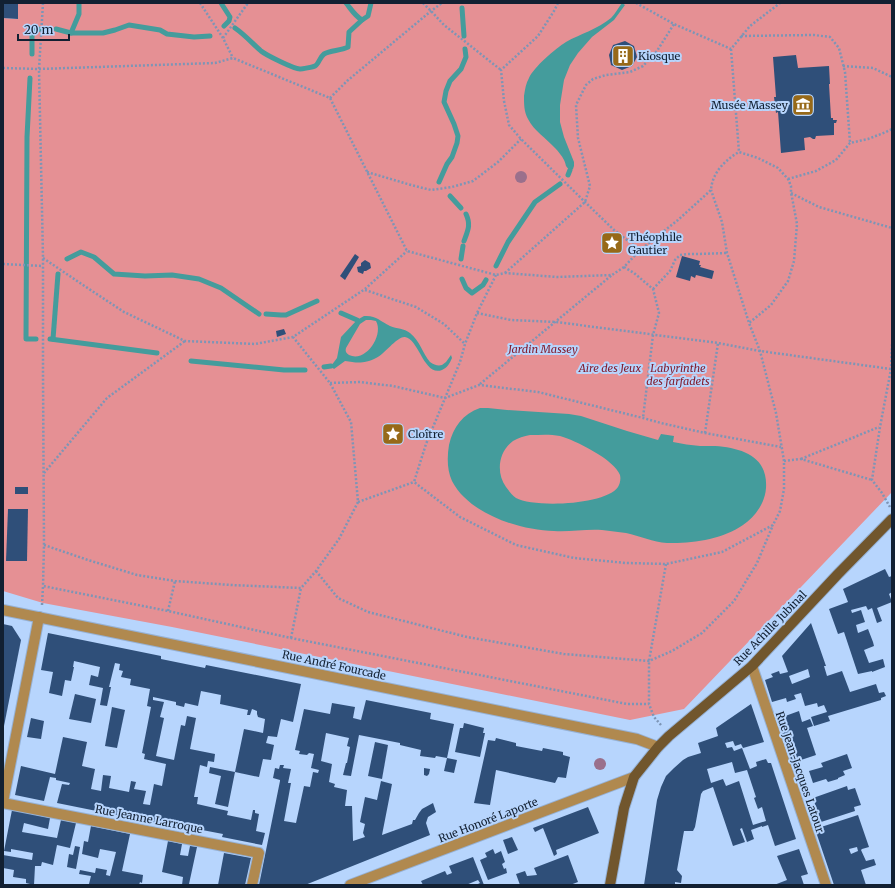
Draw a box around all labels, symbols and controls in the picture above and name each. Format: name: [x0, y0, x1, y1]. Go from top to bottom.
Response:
scale bar: [18, 16, 69, 42]
text: 20 m: [24, 22, 53, 37]
building icon: Kiosque: [610, 43, 636, 69]
place label: Kiosque: [638, 49, 681, 63]
museum icon: Musée Massey: [790, 92, 816, 118]
place label: Musée Massey: [711, 98, 789, 112]
place icon: Théophile Gautier: [599, 230, 625, 256]
place label: Théophile Gautier: [628, 230, 682, 257]
park label: Jardin Massey: [507, 342, 578, 356]
park label: Aire des Jeux: [578, 361, 642, 375]
park label: Labyrinthe des farfadets: [646, 361, 710, 388]
place icon: Cloître: [380, 421, 406, 447]
place label: Cloître: [408, 427, 443, 441]
street label: Rue Achille Jubinal: [731, 587, 810, 668]
street label: Rue André Fourcade: [281, 647, 387, 683]
street label: Rue Jean-Jacques Latour: [773, 709, 827, 835]
street label: Rue Honoré Laporte: [436, 794, 540, 845]
street label: Rue Jeanne Larroque: [94, 802, 204, 836]

